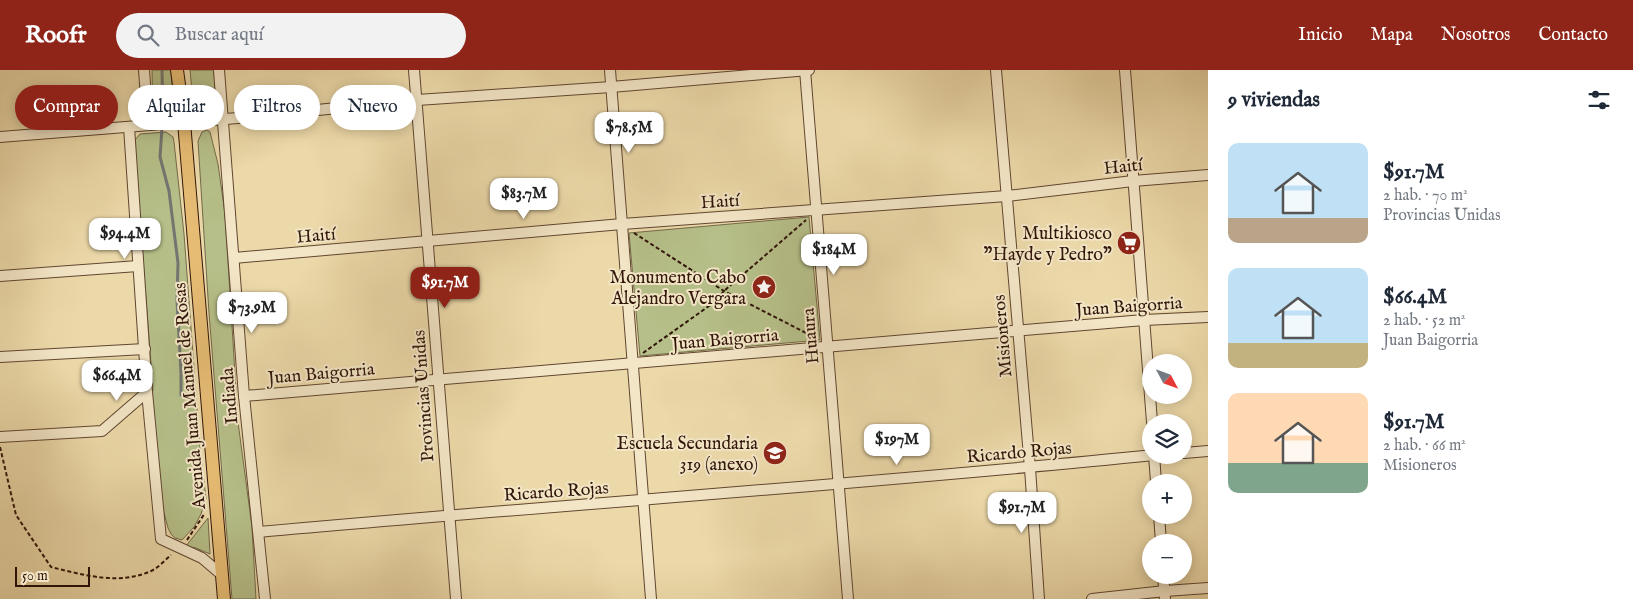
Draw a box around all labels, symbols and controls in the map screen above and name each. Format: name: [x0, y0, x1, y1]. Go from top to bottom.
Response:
search box: [116, 13, 466, 58]
text: Roofr: [25, 20, 86, 51]
icon: search: [134, 21, 162, 49]
text: Buscar aquí: [174, 23, 264, 47]
text: Inicio: [1298, 24, 1343, 47]
text: Mapa: [1371, 24, 1413, 47]
text: Nosotros: [1441, 24, 1510, 47]
text: Contacto: [1538, 24, 1608, 47]
chip: Comprar: [15, 85, 118, 130]
chip: Alquilar: [128, 85, 224, 130]
chip: Filtros: [234, 85, 320, 130]
chip: Nuevo: [330, 85, 416, 130]
icon: filters: [1585, 86, 1613, 114]
text: 9 viviendas: [1228, 87, 1320, 114]
pin: $78.5M: [588, 112, 670, 154]
text: $78.5M: [606, 118, 652, 138]
street label: Haití: [1103, 154, 1145, 181]
text: $91.7M: [1383, 159, 1445, 186]
icon: home: [1268, 163, 1328, 223]
pin: $83.7M: [483, 178, 565, 220]
text: $83.7M: [501, 184, 547, 204]
text: 2 hab. · 70 m²: [1383, 186, 1468, 206]
street label: Haití: [700, 190, 742, 215]
text: Provincias Unidas: [1383, 206, 1501, 226]
pin: $94.4M: [84, 218, 166, 260]
street label: Haití: [296, 223, 338, 250]
place label: Multikiosco "Hayde y Pedro": [984, 223, 1112, 267]
text: $94.4M: [100, 224, 150, 244]
supermarket icon: Multikiosco "Hayde y Pedro": [1116, 230, 1142, 256]
pin: $184M: [799, 234, 869, 276]
text: $184M: [812, 240, 856, 260]
pin: $91.7M: [404, 266, 486, 309]
place label: Monumento Cabo Alejandro Vergara: [609, 267, 746, 311]
text: $91.7M: [422, 273, 468, 293]
place icon: Monumento Cabo Alejandro Vergara: [751, 274, 777, 300]
street label: Avenida Juan Manuel de Rosas: [169, 282, 212, 511]
text: $66.4M: [1383, 284, 1447, 311]
icon: home: [1268, 288, 1328, 348]
pin: $73.9M: [211, 292, 293, 334]
street label: Juan Baigorria: [1073, 292, 1184, 323]
street label: Misioneros: [988, 294, 1019, 378]
text: $73.9M: [228, 298, 276, 318]
street label: Huaura: [798, 307, 825, 365]
text: 2 hab. · 52 m²: [1383, 311, 1466, 331]
street label: Juan Baigorria: [669, 324, 780, 357]
street label: Provincias Unidas: [408, 329, 441, 463]
text: Juan Baigorria: [1383, 331, 1478, 351]
north arrow: [1142, 354, 1192, 404]
map controls: [1142, 354, 1192, 584]
street label: Juan Baigorria: [265, 358, 376, 391]
pin: $66.4M: [76, 360, 158, 402]
text: $66.4M: [93, 366, 141, 386]
street label: Indiada: [217, 366, 244, 425]
text: $91.7M: [1383, 409, 1445, 436]
icon: home: [1268, 413, 1328, 473]
button: layers: [1142, 414, 1192, 464]
pin: $197M: [862, 424, 932, 466]
text: $197M: [875, 430, 919, 450]
place label: Escuela Secundaria 319 (anexo): [617, 433, 758, 477]
text: 2 hab. · 66 m²: [1383, 436, 1466, 456]
street label: Ricardo Rojas: [966, 437, 1073, 470]
school or university icon: Escuela Secundaria 319 (anexo): [762, 440, 788, 466]
text: Misioneros: [1383, 456, 1457, 476]
button: +: [1142, 474, 1192, 524]
street label: Ricardo Rojas: [503, 477, 609, 508]
pin: $91.7M: [981, 492, 1063, 534]
text: $91.7M: [999, 498, 1045, 518]
button: −: [1142, 534, 1192, 584]
scale bar: [15, 564, 90, 587]
text: 50 m: [22, 567, 48, 585]

